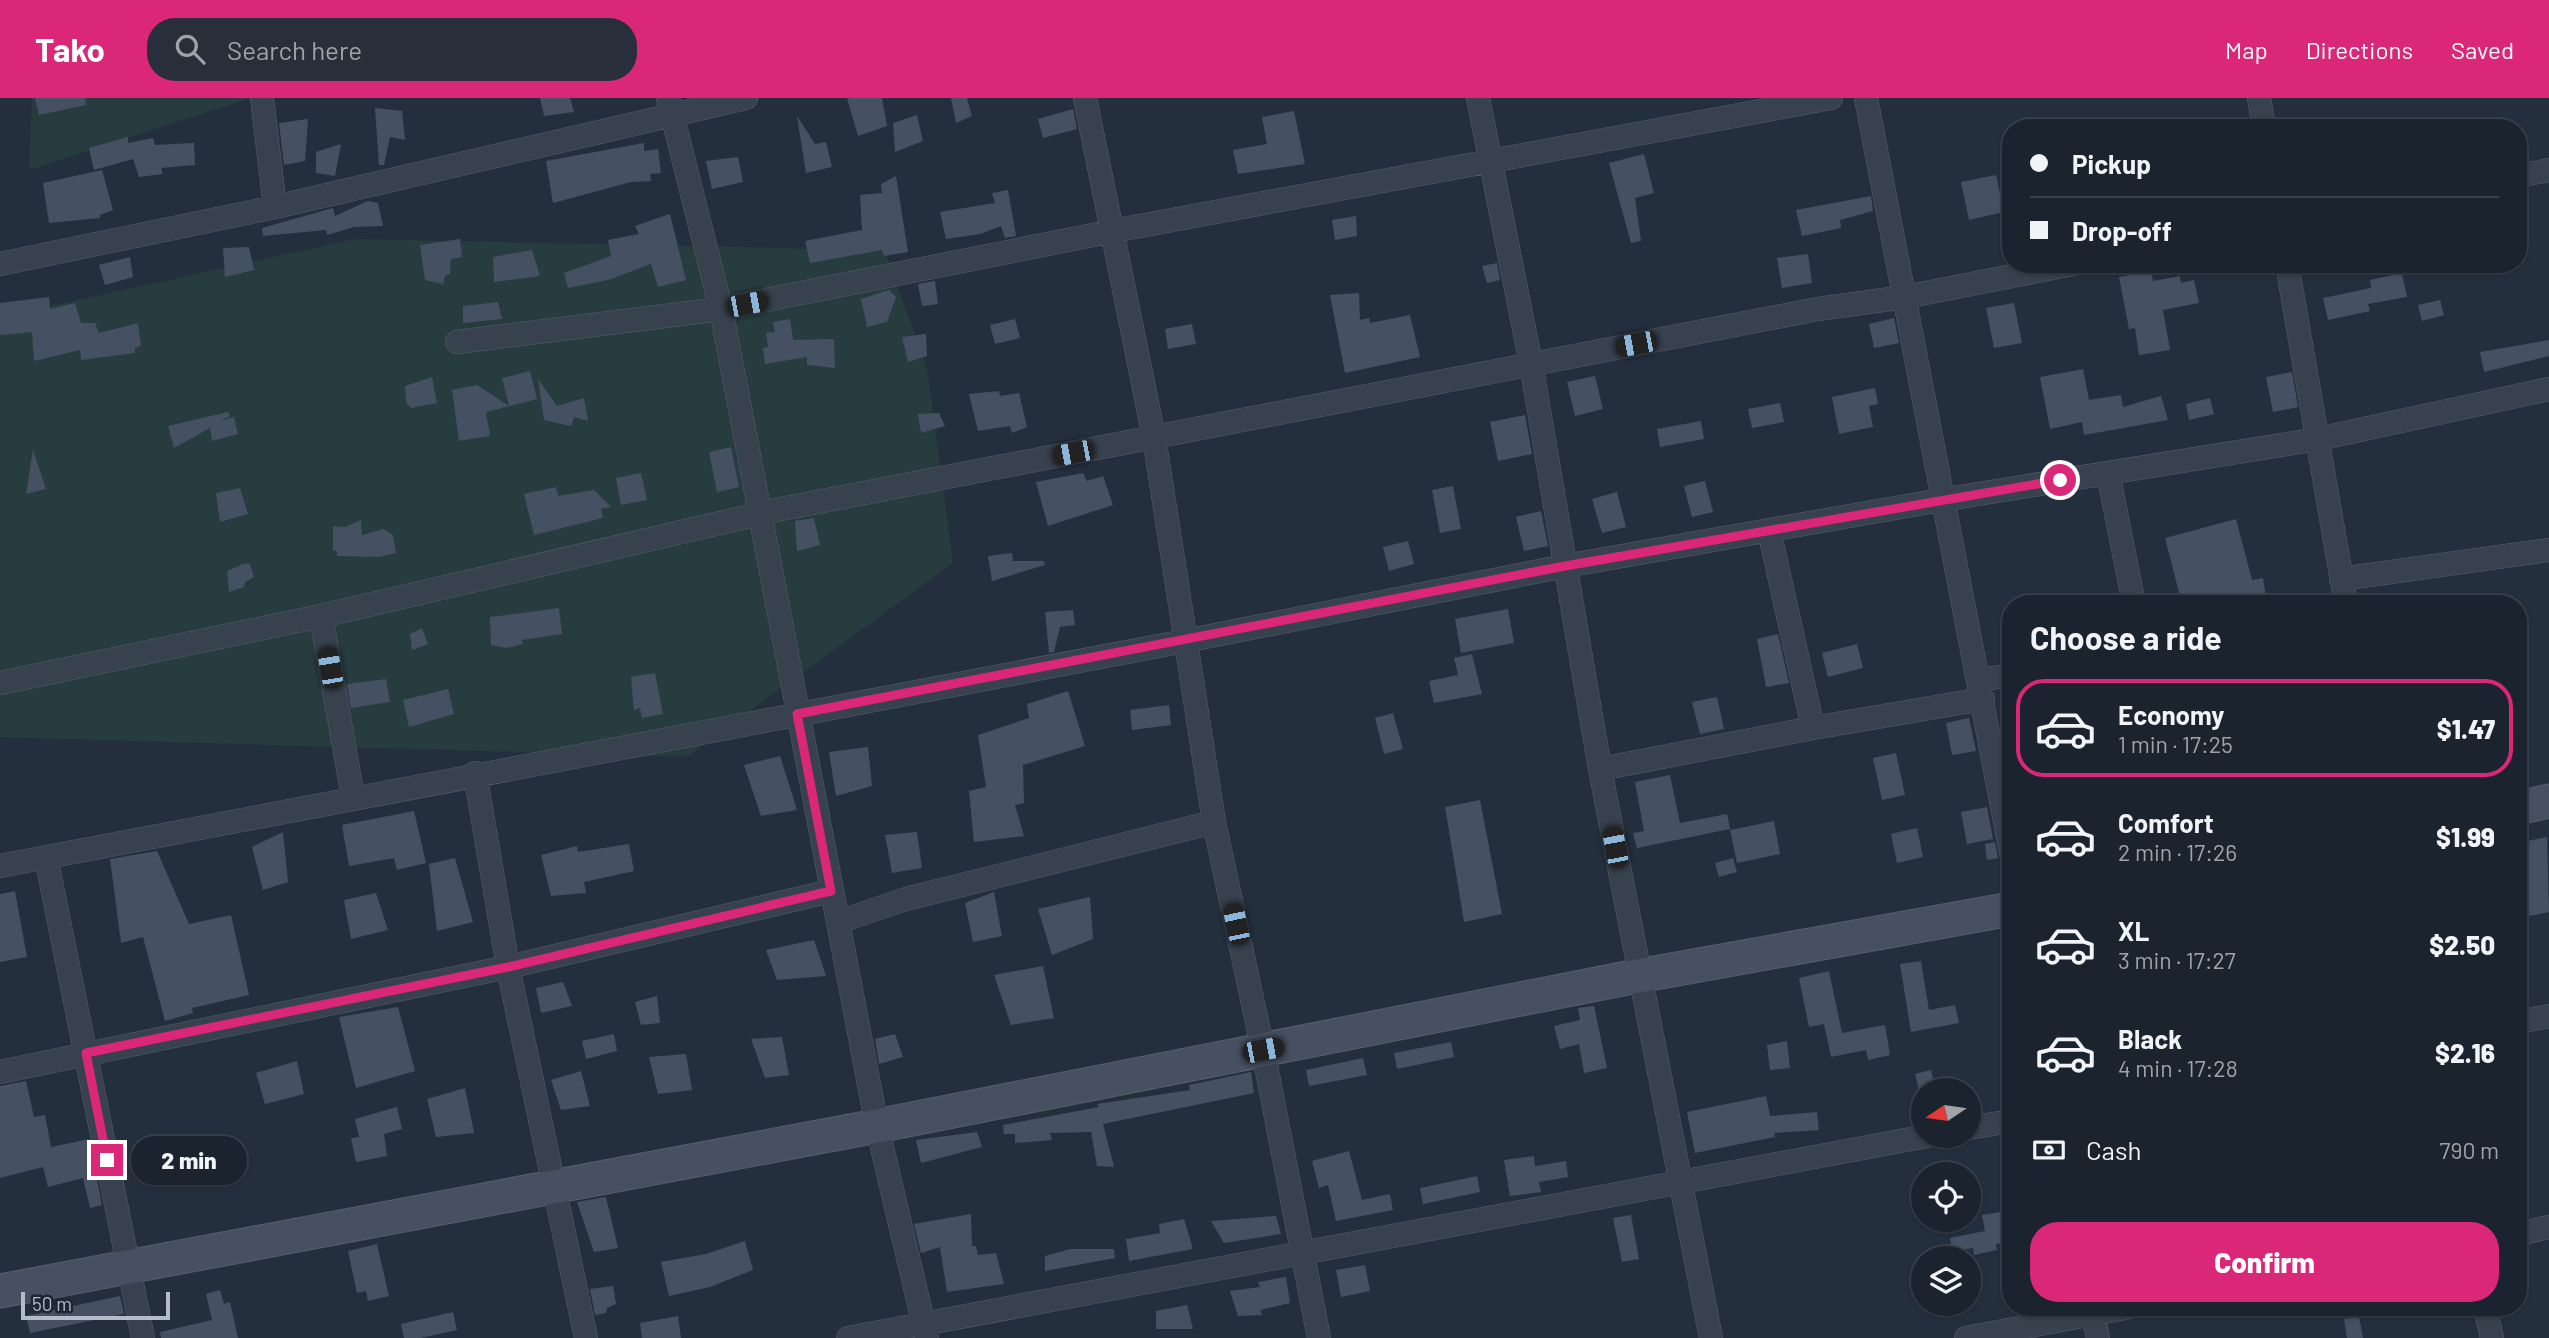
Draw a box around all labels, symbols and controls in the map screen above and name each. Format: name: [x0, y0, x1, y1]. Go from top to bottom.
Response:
search box: [147, 18, 637, 81]
text: Tako: [35, 29, 105, 69]
icon: search: [171, 30, 209, 68]
text: Search here: [227, 34, 362, 65]
text: Map: [2225, 35, 2268, 64]
text: Directions: [2306, 35, 2413, 64]
text: Saved: [2451, 35, 2514, 64]
text: Pickup: [2072, 148, 2151, 179]
text: Drop-off: [2072, 215, 2172, 246]
car: [725, 290, 770, 318]
car: [1614, 330, 1659, 358]
car: [1051, 439, 1096, 467]
route start: [2044, 464, 2076, 496]
text: Choose a ride: [2030, 618, 2222, 656]
car: [317, 645, 344, 691]
icon: car: [2034, 697, 2097, 760]
text: Economy: [2118, 699, 2224, 730]
text: $1.47: [2437, 713, 2495, 744]
text: 1 min · 17:25: [2118, 730, 2233, 758]
icon: car: [2034, 805, 2097, 868]
text: Comfort: [2118, 807, 2214, 838]
text: $1.99: [2436, 821, 2495, 852]
car: [1601, 824, 1630, 870]
text: 2 min · 17:26: [2118, 838, 2237, 866]
car: [1222, 901, 1251, 947]
icon: car: [2034, 913, 2097, 976]
text: XL: [2118, 915, 2149, 946]
text: $2.50: [2429, 929, 2495, 960]
text: 3 min · 17:27: [2118, 946, 2236, 974]
icon: car: [2034, 1021, 2097, 1084]
text: Black: [2118, 1023, 2182, 1054]
car: [1241, 1036, 1286, 1064]
text: $2.16: [2435, 1037, 2495, 1068]
text: 4 min · 17:28: [2118, 1054, 2238, 1082]
north arrow: [1911, 1078, 1981, 1148]
map controls: [1911, 1078, 1981, 1316]
icon: cash: [2030, 1131, 2068, 1169]
text: Cash: [2086, 1134, 2141, 1165]
callout: 2 min: [132, 1136, 247, 1184]
text: 790 m: [2440, 1136, 2499, 1164]
route end: [91, 1144, 123, 1176]
text: 2 min: [161, 1146, 217, 1174]
button: locate: [1911, 1162, 1981, 1232]
button: Confirm: [2030, 1222, 2499, 1302]
button: layers: [1911, 1246, 1981, 1316]
scale bar: [21, 1289, 170, 1321]
text: 50 m: [32, 1292, 72, 1315]

